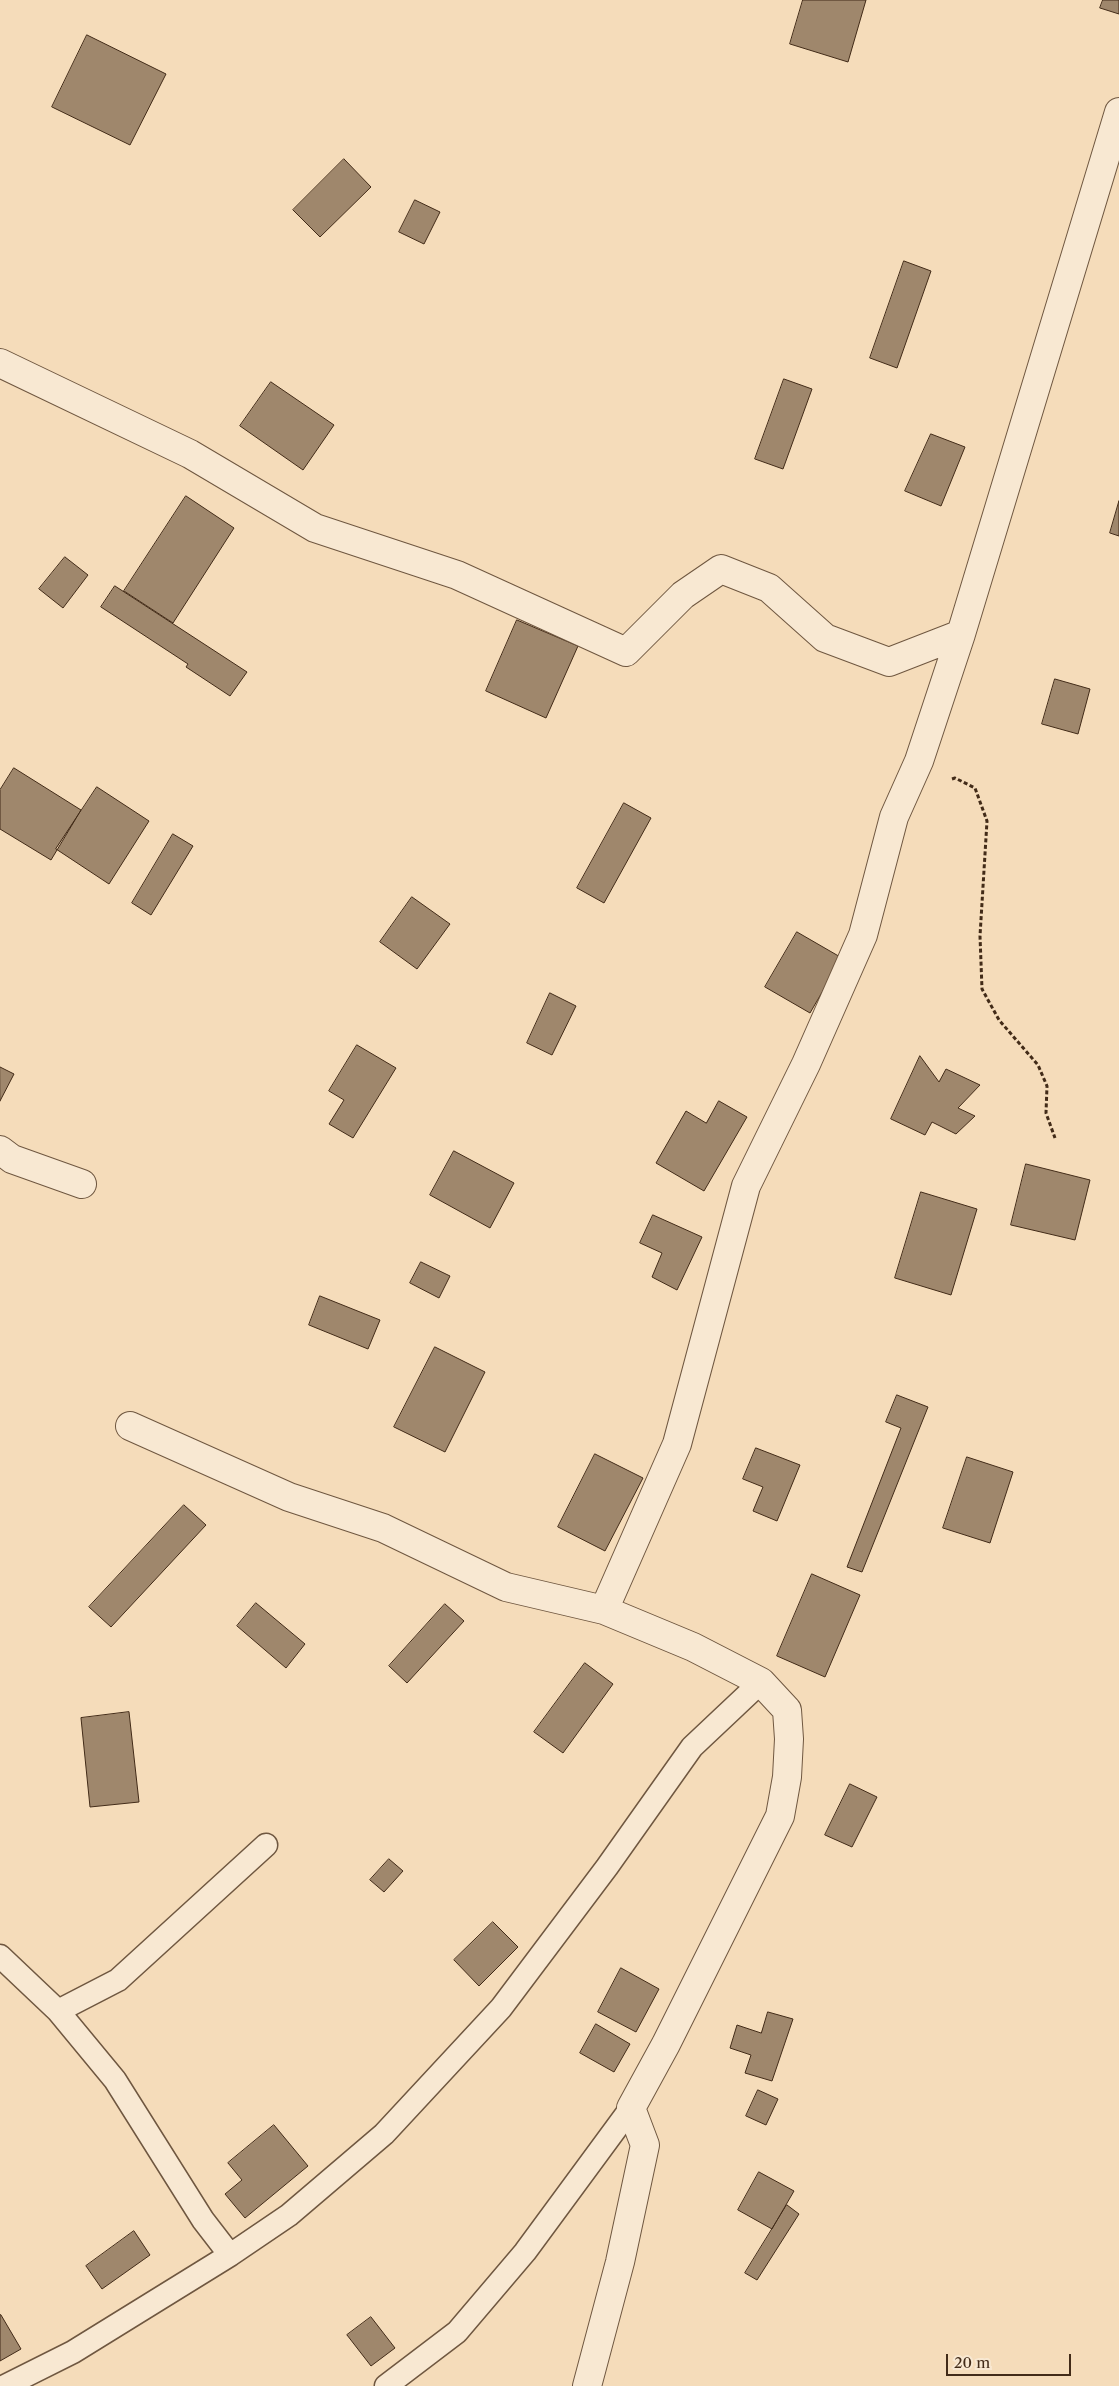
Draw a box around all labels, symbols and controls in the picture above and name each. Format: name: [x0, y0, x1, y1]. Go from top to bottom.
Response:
scale bar: [949, 2344, 1074, 2376]
text: 20 m: [954, 2353, 990, 2372]

